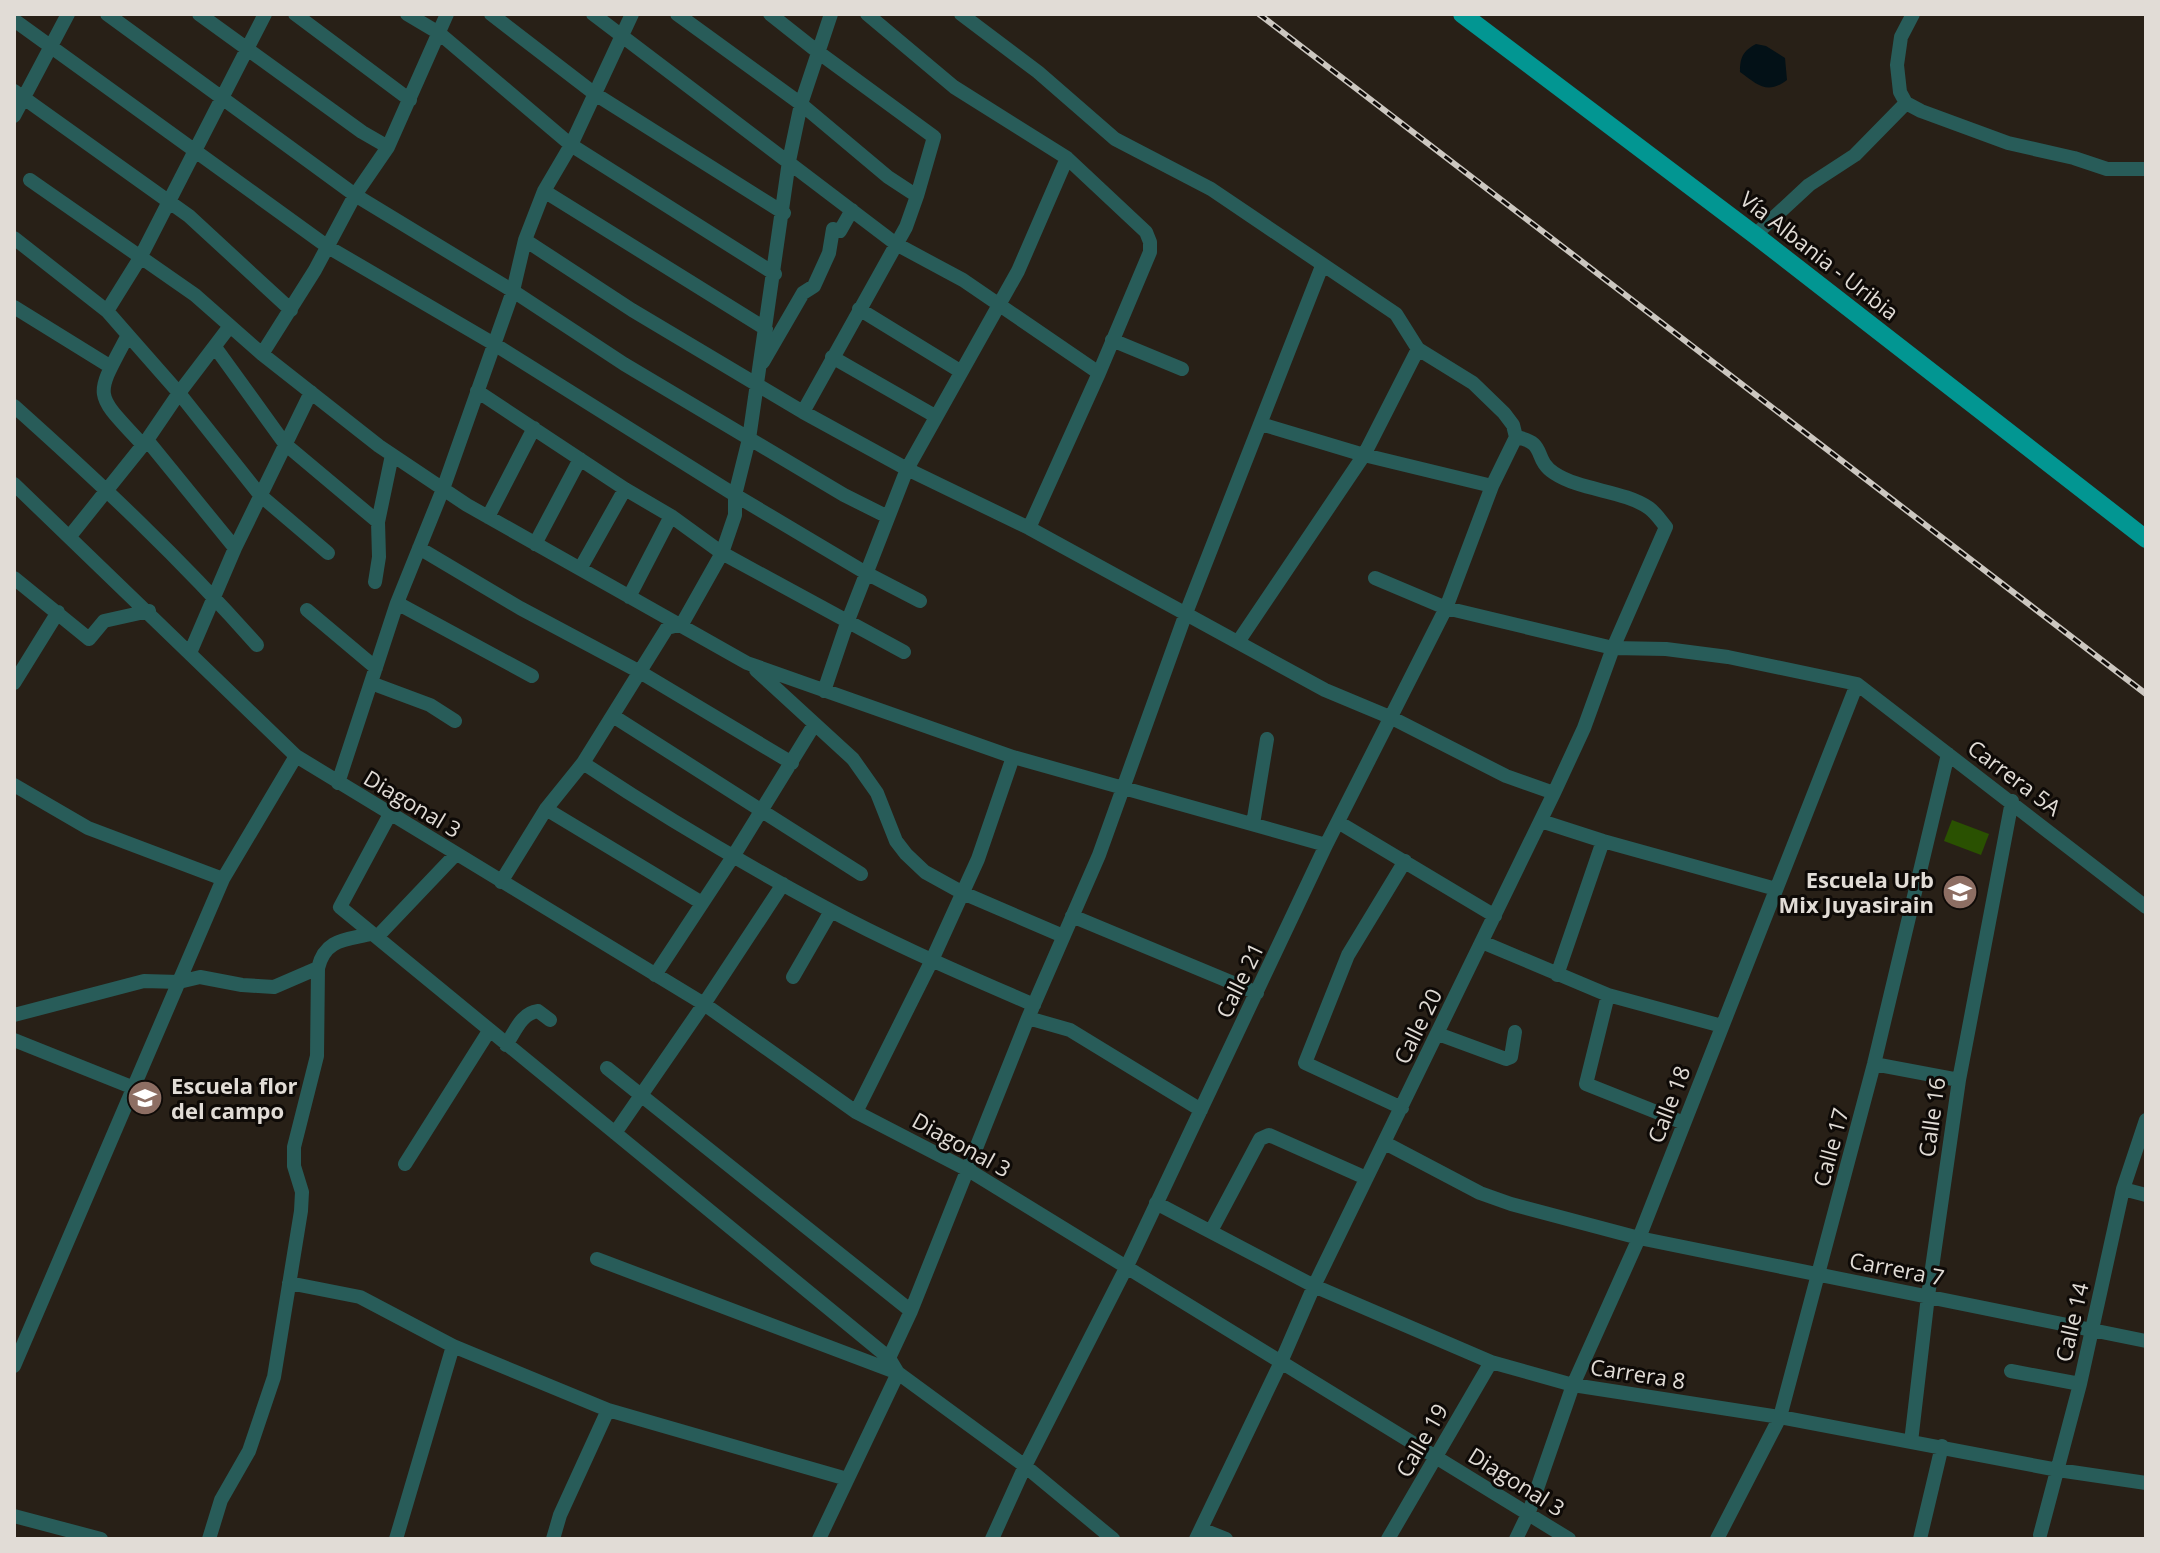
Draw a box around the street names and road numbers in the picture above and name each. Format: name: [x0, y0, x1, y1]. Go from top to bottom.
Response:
street label: Vía Albania - Uribia: [1735, 184, 1905, 326]
street label: Carrera 5A: [1962, 732, 2068, 822]
street label: Diagonal 3: [359, 762, 467, 844]
street label: Calle 21: [1208, 937, 1270, 1023]
street label: Calle 20: [1386, 983, 1448, 1069]
street label: Calle 18: [1640, 1061, 1696, 1147]
street label: Calle 16: [1911, 1075, 1951, 1159]
street label: Calle 17: [1805, 1104, 1855, 1190]
street label: Diagonal 3: [907, 1105, 1017, 1183]
street label: Carrera 7: [1847, 1244, 1947, 1292]
street label: Calle 14: [2047, 1279, 2095, 1365]
street label: Carrera 8: [1588, 1351, 1688, 1395]
street label: Calle 19: [1388, 1398, 1454, 1482]
street label: Diagonal 3: [1463, 1440, 1571, 1522]

